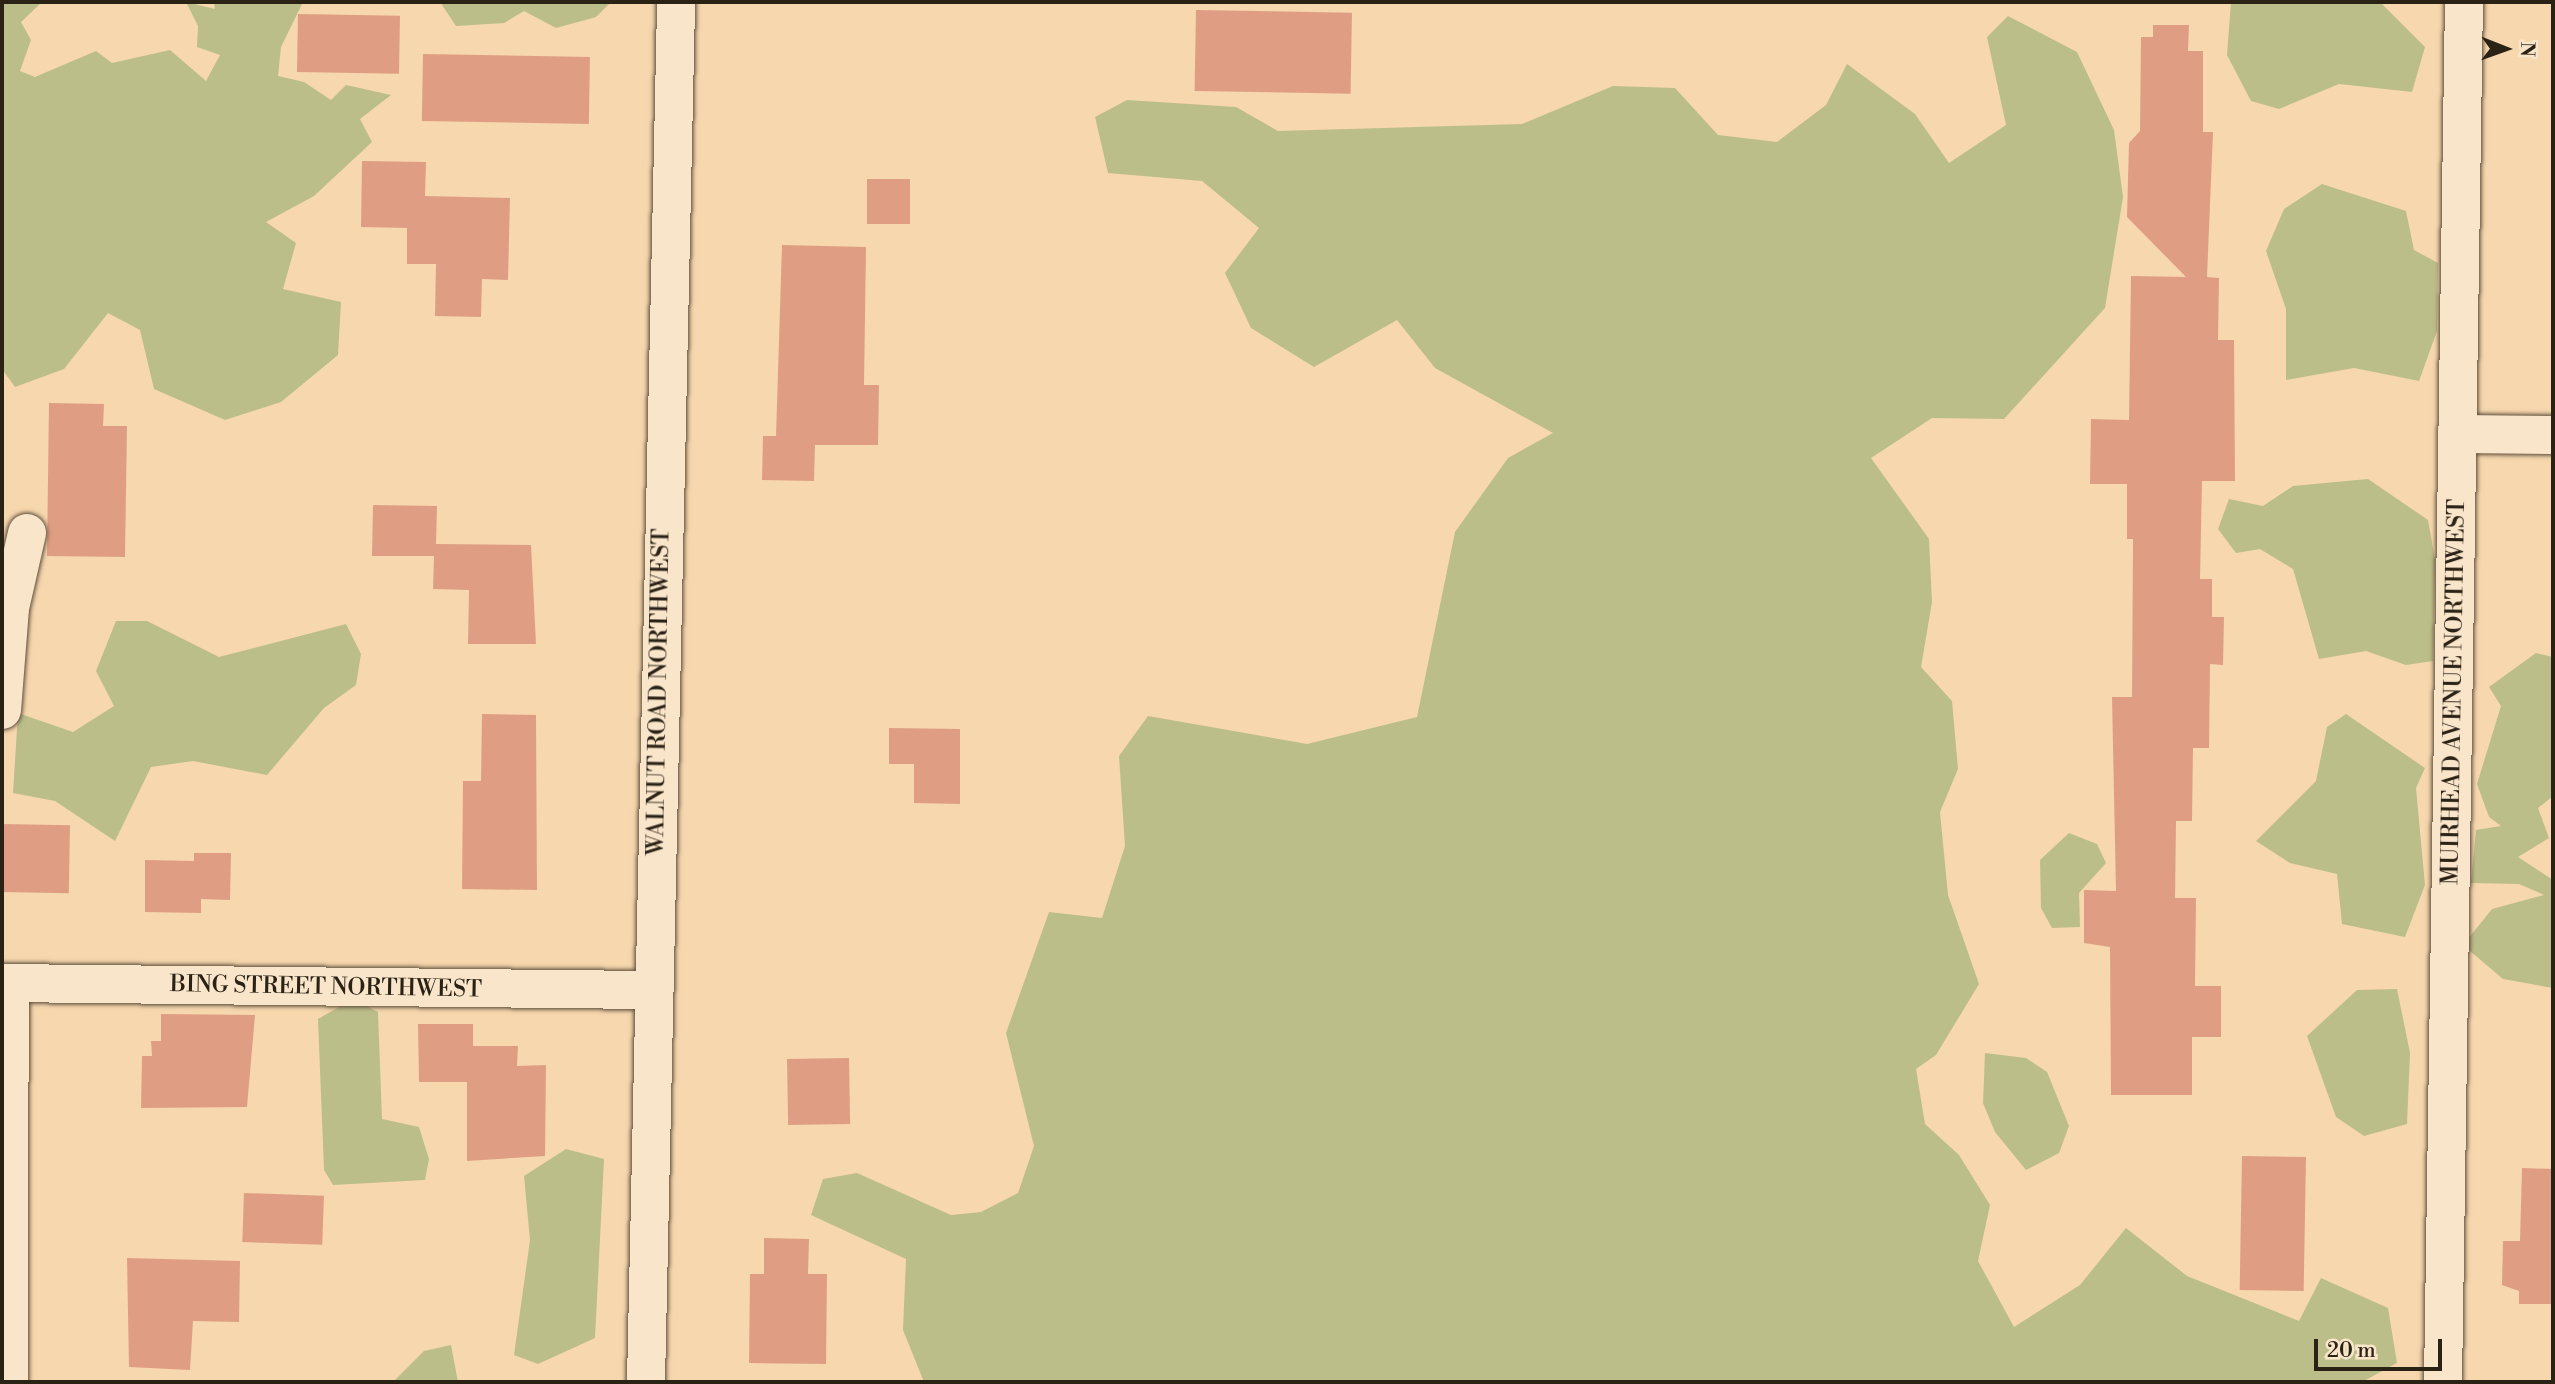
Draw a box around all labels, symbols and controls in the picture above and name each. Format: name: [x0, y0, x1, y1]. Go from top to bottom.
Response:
north arrow: [2471, 14, 2541, 84]
text: N: [2515, 42, 2539, 57]
street label: MUIRHEAD AVENUE NORTHWEST: [2437, 499, 2471, 885]
street label: WALNUT ROAD NORTHWEST: [642, 528, 676, 856]
street label: BING STREET NORTHWEST: [170, 970, 482, 1004]
scale bar: [2317, 1324, 2445, 1368]
text: 20 m: [2327, 1338, 2376, 1364]

